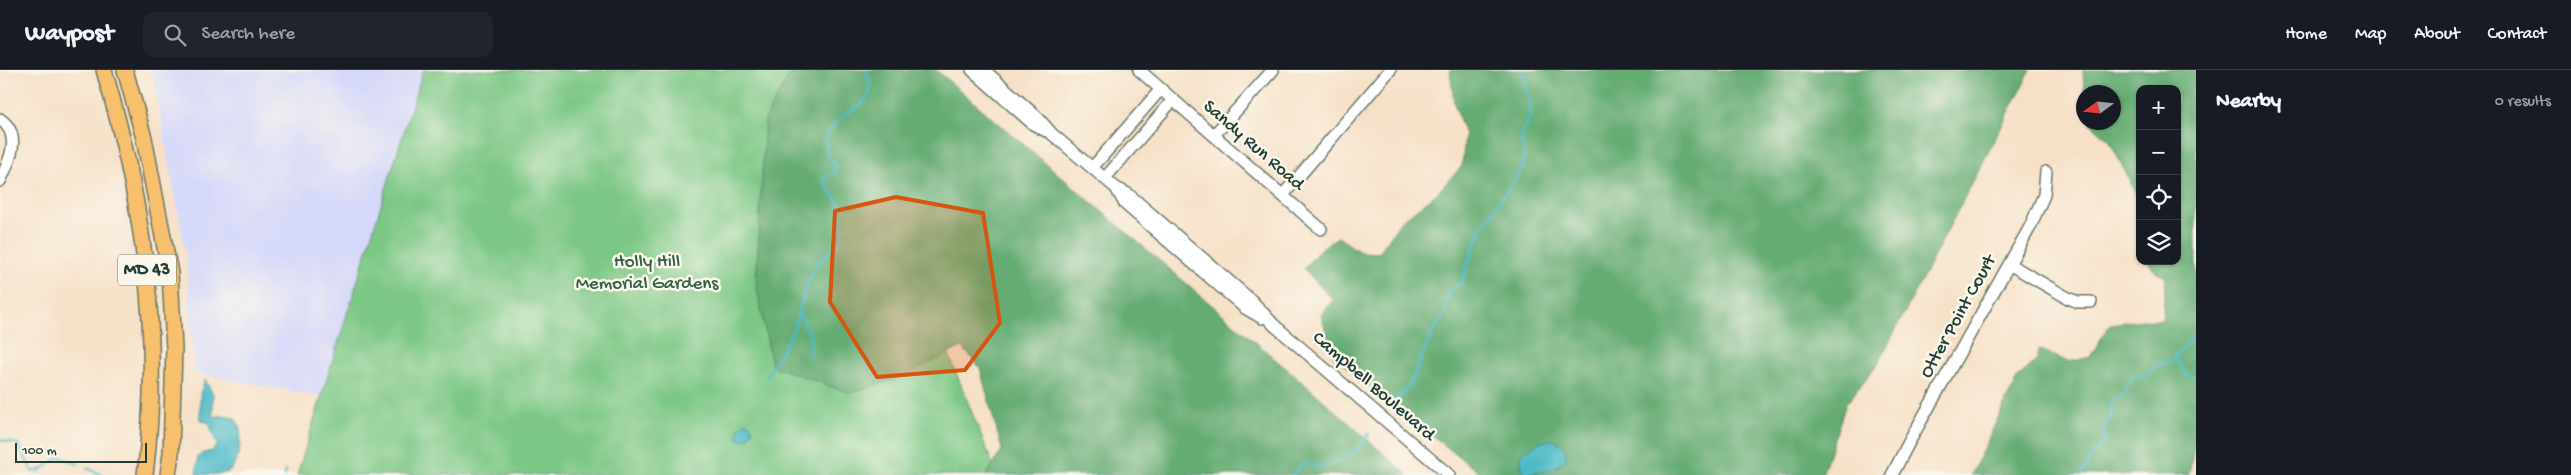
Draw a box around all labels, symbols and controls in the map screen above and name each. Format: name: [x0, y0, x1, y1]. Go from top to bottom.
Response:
search box: [143, 12, 493, 57]
text: Waypost: [25, 20, 113, 49]
icon: search: [161, 21, 189, 49]
text: Search here: [201, 23, 295, 46]
text: Home: [2285, 24, 2327, 45]
text: Map: [2355, 24, 2386, 45]
text: About: [2414, 24, 2460, 45]
text: Contact: [2488, 24, 2546, 45]
north arrow: [2076, 85, 2121, 130]
map controls: [2136, 85, 2181, 265]
button: +: [2136, 85, 2181, 130]
text: Nearby: [2216, 90, 2281, 115]
text: 0 results: [2495, 93, 2551, 112]
street label: Sandy Run Road: [1197, 96, 1310, 198]
button: −: [2136, 130, 2181, 175]
button: locate: [2136, 175, 2181, 220]
button: layers: [2136, 220, 2181, 265]
street label: Otter Point Court: [1916, 249, 2003, 383]
park label: Holly Hill Memorial Gardens: [576, 251, 719, 296]
road number: MD 43: [118, 254, 176, 286]
street label: Campbell Boulevard: [1307, 327, 1441, 448]
scale bar: [15, 440, 148, 463]
text: 100 m: [22, 443, 57, 460]

